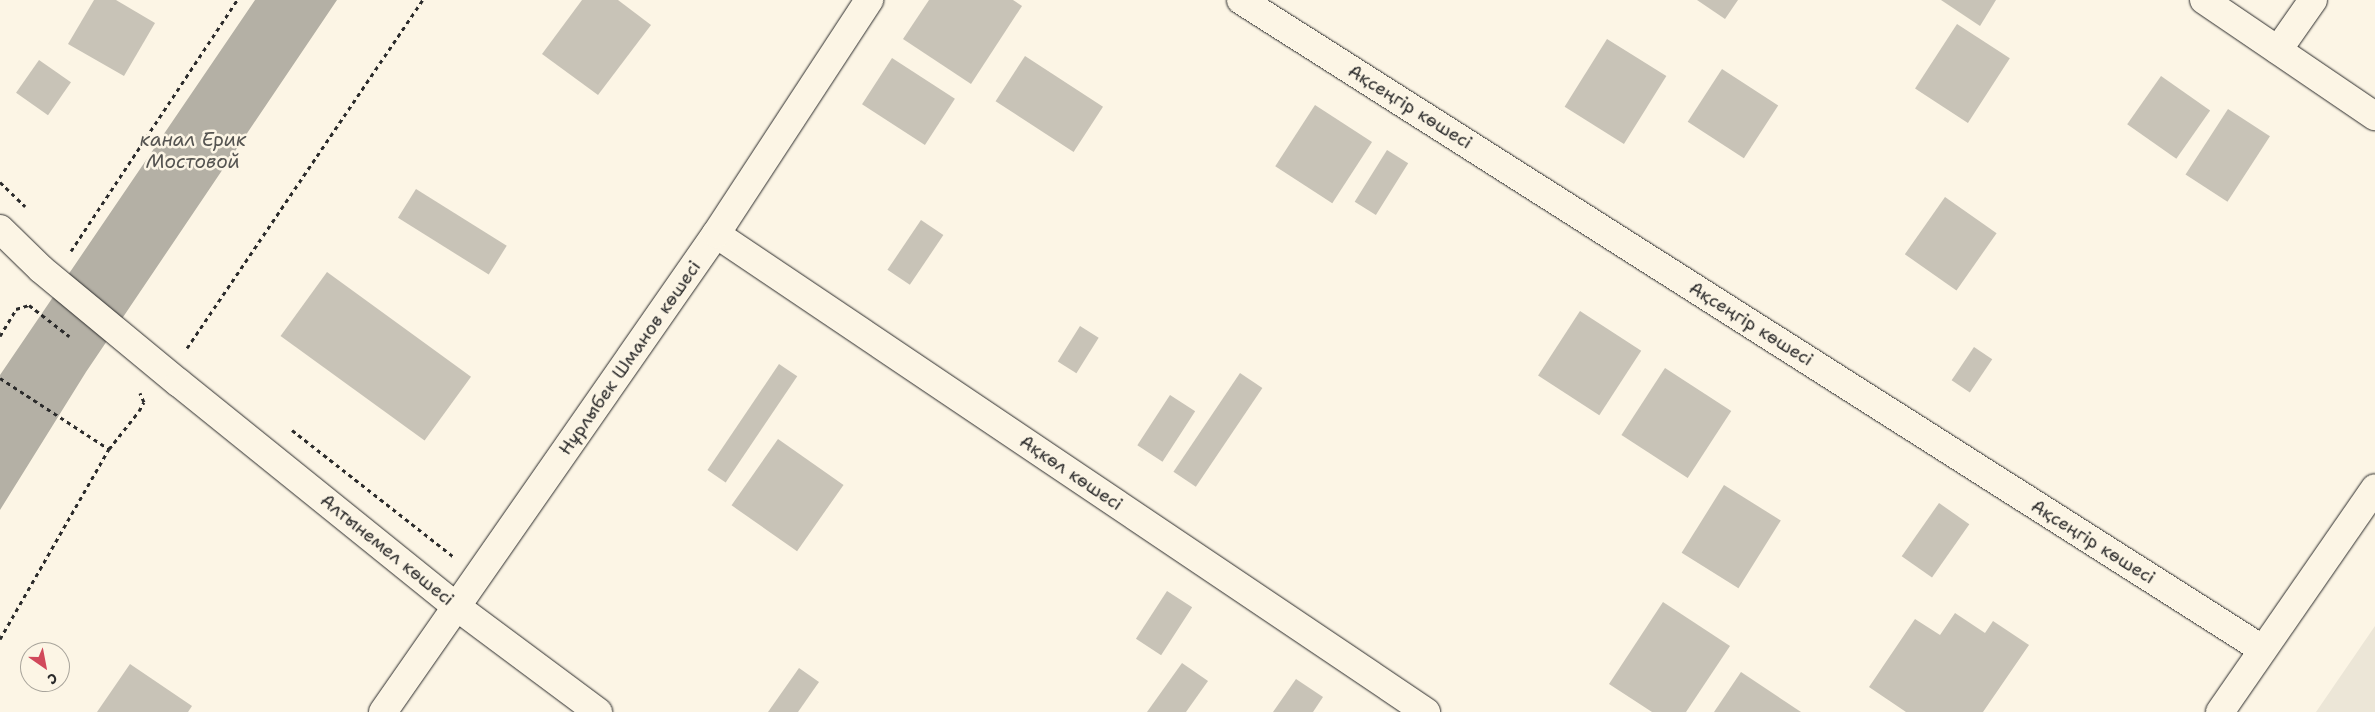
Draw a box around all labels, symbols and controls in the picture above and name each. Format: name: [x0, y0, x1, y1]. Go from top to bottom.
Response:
street label: Ақсеңгір көшесі: [1344, 60, 1476, 154]
water label: канал Ерик Мостовой: [140, 129, 246, 173]
street label: Нұрлыбек Шманов көшесі: [555, 257, 705, 459]
street label: Ақсеңгір көшесі: [1685, 277, 1817, 371]
street label: Ақкөл көшесі: [1016, 431, 1126, 515]
street label: Алтынемел көшесі: [316, 490, 458, 610]
street label: Ақсеңгір көшесі: [2027, 495, 2159, 589]
north arrow: [20, 642, 70, 692]
text: С: [44, 669, 61, 689]

